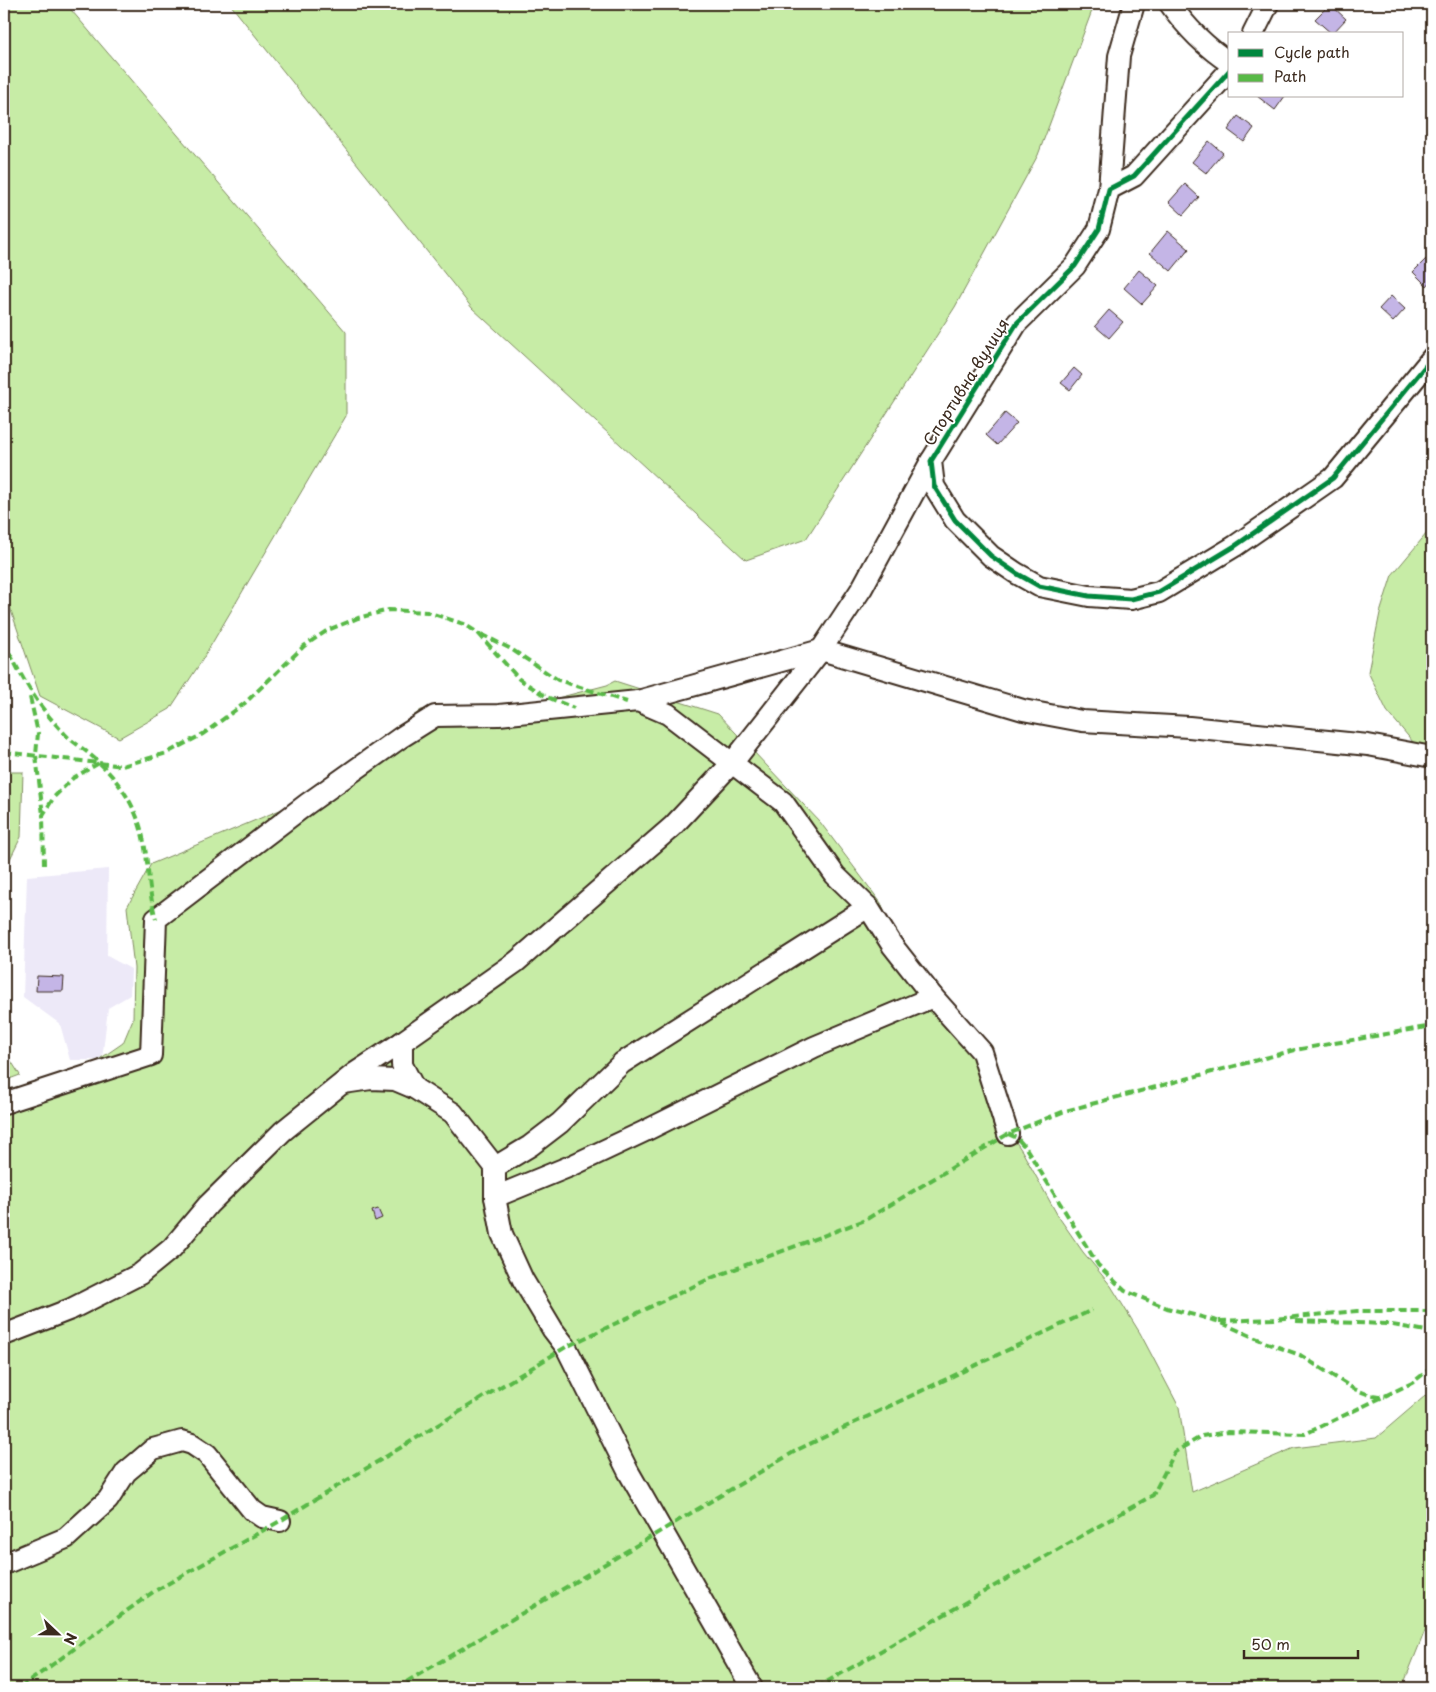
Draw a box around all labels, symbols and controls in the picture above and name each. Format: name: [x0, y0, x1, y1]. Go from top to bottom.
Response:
legend: [1228, 32, 1404, 98]
text: Cycle path: [1274, 40, 1350, 63]
text: Path: [1274, 64, 1306, 87]
street label: Спортивна вулиця: [916, 313, 1014, 450]
north arrow: [32, 1610, 82, 1660]
scale bar: [1244, 1627, 1357, 1659]
text: N: [59, 1630, 82, 1648]
text: 50 m: [1251, 1632, 1290, 1655]

